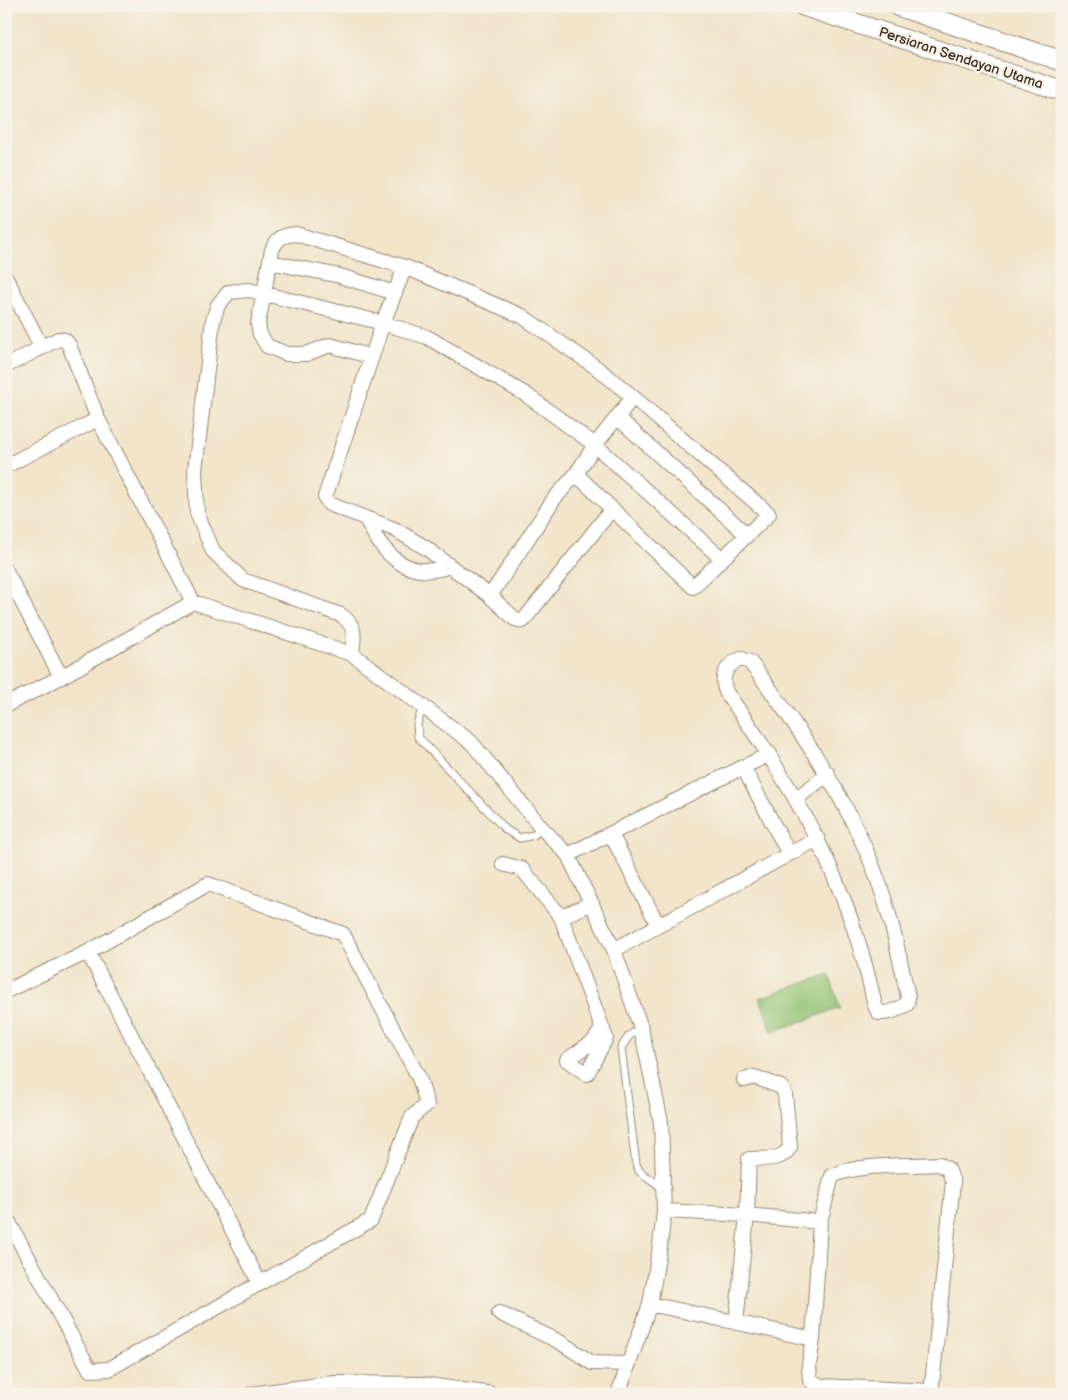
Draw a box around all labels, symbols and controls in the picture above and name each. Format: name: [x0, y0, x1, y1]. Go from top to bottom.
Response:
street label: Persiaran Sendayan Utama: [877, 23, 1045, 93]

